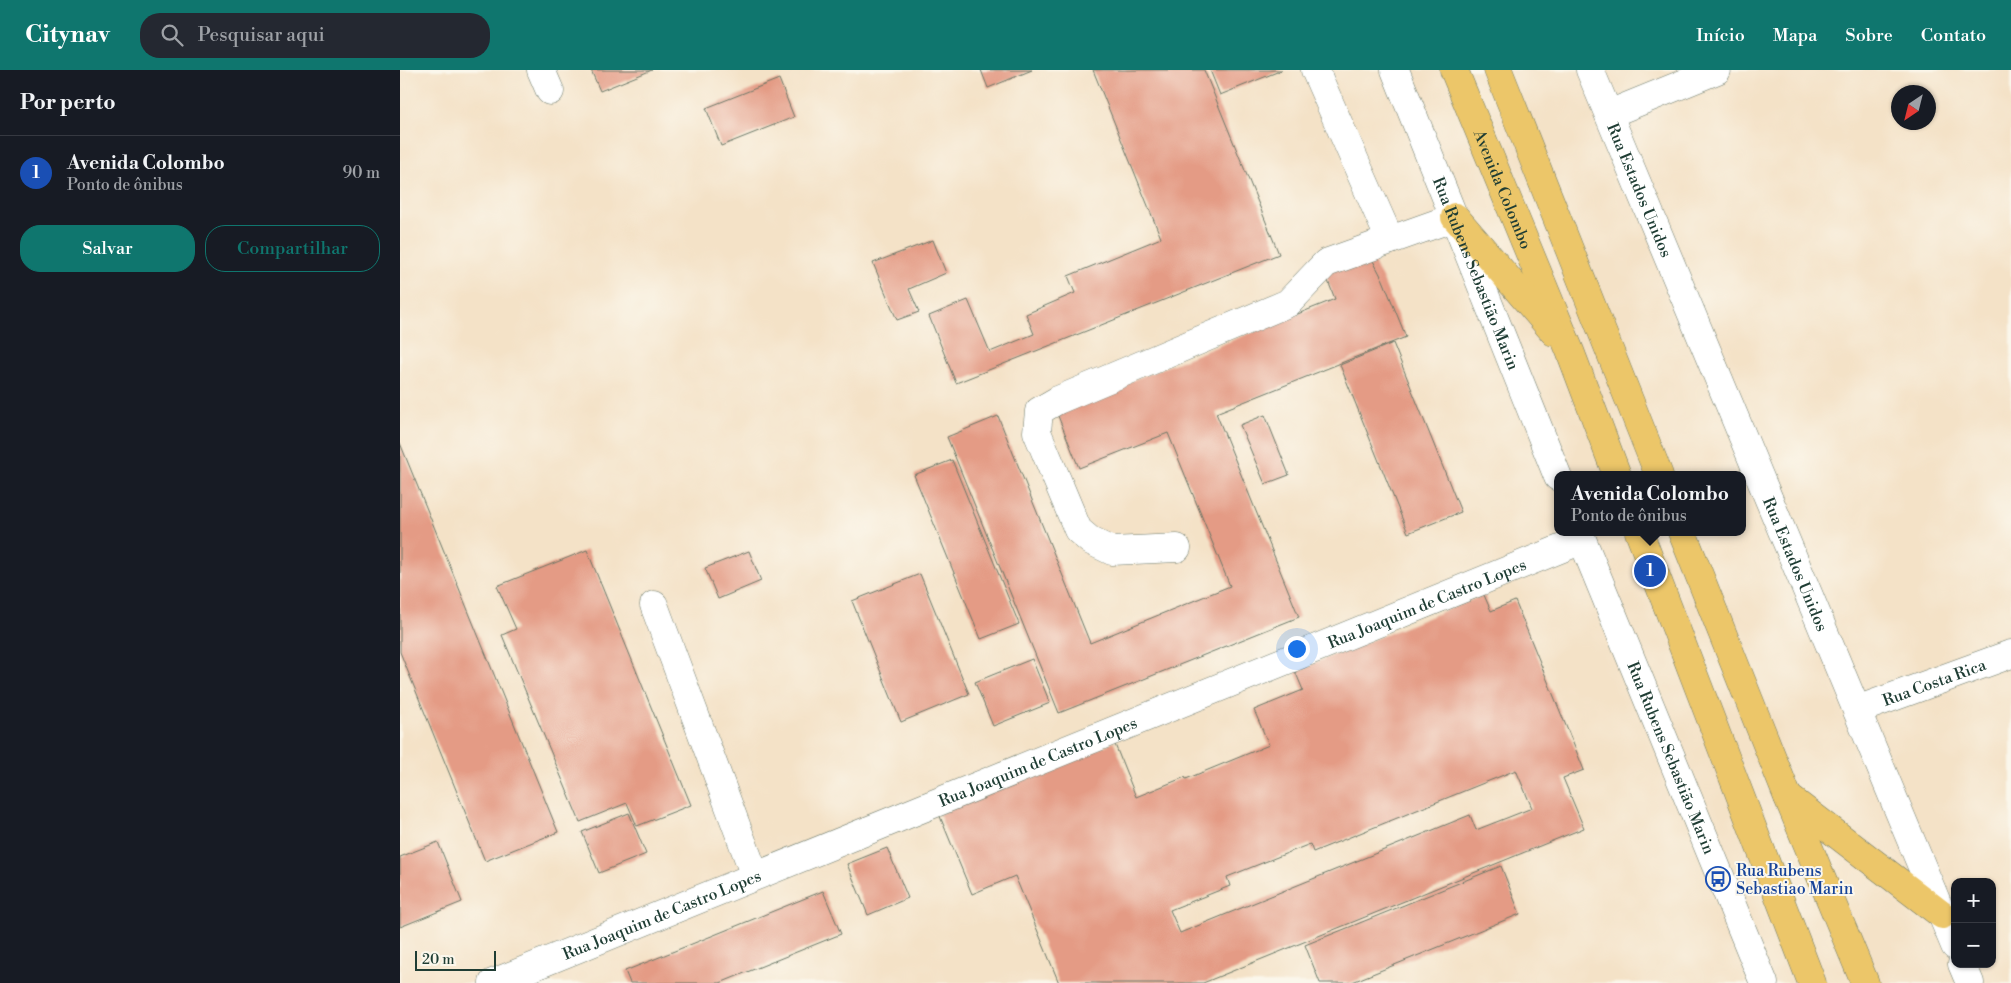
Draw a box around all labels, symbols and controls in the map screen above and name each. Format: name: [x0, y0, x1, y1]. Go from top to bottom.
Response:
search box: [140, 13, 490, 58]
text: Citynav: [25, 20, 110, 50]
icon: search: [158, 21, 186, 49]
text: Pesquisar aqui: [198, 23, 325, 47]
text: Início: [1696, 24, 1745, 47]
text: Mapa: [1773, 24, 1817, 47]
text: Sobre: [1845, 24, 1893, 47]
text: Contato: [1921, 24, 1986, 47]
north arrow: [1891, 85, 1936, 130]
text: Por perto: [20, 90, 116, 116]
street label: Rua Estados Unidos: [1602, 120, 1676, 261]
street label: Avenida Colombo: [1468, 126, 1536, 252]
text: Avenida Colombo: [67, 151, 225, 175]
text: 1: [32, 163, 40, 183]
text: 90 m: [342, 163, 380, 183]
street label: Rua Rubens Sebastião Marin: [1428, 174, 1523, 374]
text: Ponto de ônibus: [67, 175, 183, 195]
button: Salvar: [20, 225, 195, 272]
button: Compartilhar: [205, 225, 380, 272]
popup: [1554, 471, 1746, 536]
text: Avenida Colombo: [1571, 482, 1729, 506]
street label: Rua Estados Unidos: [1758, 494, 1832, 634]
text: Ponto de ônibus: [1571, 506, 1687, 526]
pin: 1: [1634, 552, 1666, 590]
street label: Rua Joaquim de Castro Lopes: [1325, 555, 1529, 653]
your location: [1284, 636, 1310, 662]
street label: Rua Costa Rica: [1880, 655, 1990, 711]
street label: Rua Rubens Sebastião Marin: [1622, 659, 1719, 858]
street label: Rua Joaquim de Castro Lopes: [936, 713, 1140, 812]
place label: Rua Rubens Sebastiao Marin: [1736, 861, 1854, 899]
street label: Rua Joaquim de Castro Lopes: [560, 866, 764, 965]
bus stop icon: Rua Rubens Sebastiao Marin: [1705, 866, 1731, 892]
map controls: [1951, 878, 1996, 968]
button: +: [1951, 878, 1996, 923]
button: −: [1951, 923, 1996, 968]
scale bar: [415, 948, 496, 971]
text: 20 m: [422, 951, 454, 969]

